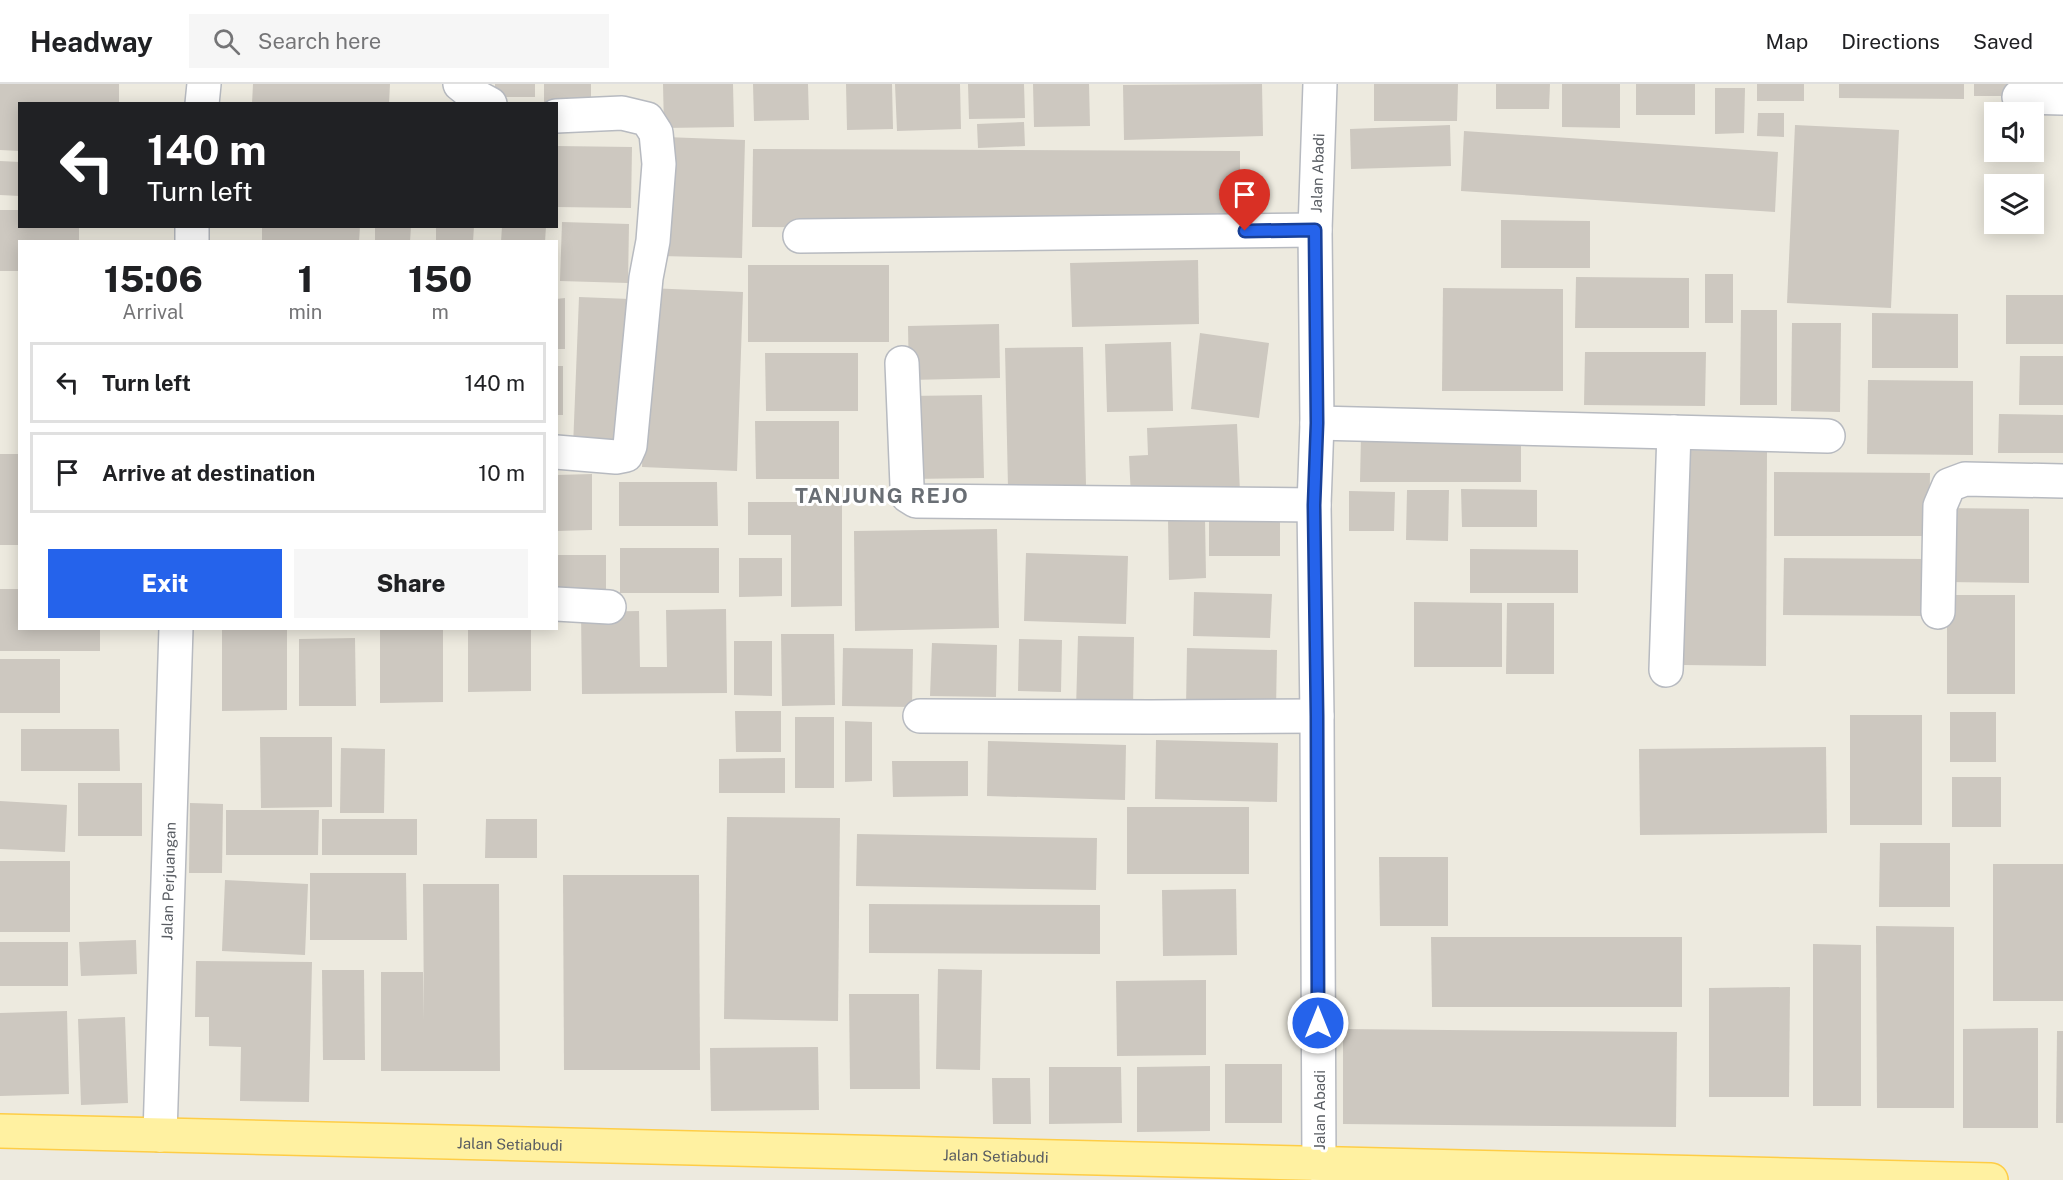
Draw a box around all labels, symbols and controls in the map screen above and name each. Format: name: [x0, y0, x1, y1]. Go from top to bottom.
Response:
search box: [189, 14, 609, 68]
text: Headway: [30, 25, 153, 58]
icon: search: [210, 25, 243, 58]
text: Search here: [258, 28, 381, 54]
text: Map: [1766, 29, 1808, 54]
text: Directions: [1841, 29, 1940, 54]
text: Saved: [1973, 29, 2033, 54]
map controls: [1984, 102, 2044, 234]
button: sound: [1984, 102, 2044, 162]
text: 140 m: [147, 125, 267, 174]
icon: left: [48, 126, 126, 204]
street label: Jalan Abadi: [1307, 133, 1327, 213]
pin: [1219, 169, 1270, 231]
button: layers: [1984, 174, 2044, 234]
text: Turn left: [147, 175, 253, 207]
icon: arrive: [1228, 178, 1261, 211]
text: 15:06: [104, 258, 203, 300]
text: 1: [297, 258, 313, 300]
text: 150: [408, 258, 472, 300]
text: Arrival: [122, 300, 184, 324]
text: min: [288, 300, 322, 324]
text: m: [431, 300, 449, 324]
icon: left: [51, 366, 84, 399]
text: Turn left: [102, 370, 191, 396]
text: 140 m: [464, 370, 525, 396]
icon: arrive: [51, 456, 84, 489]
text: Arrive at destination: [102, 460, 315, 486]
text: 10 m: [478, 460, 525, 486]
district label: TANJUNG REJO: [795, 483, 969, 508]
button: Exit: [48, 549, 282, 618]
button: Share: [294, 549, 528, 618]
street label: Jalan Perjuangan: [158, 822, 178, 941]
position arrow: [1286, 991, 1350, 1055]
street label: Jalan Abadi: [1311, 1070, 1328, 1150]
street label: Jalan Setiabudi: [457, 1134, 563, 1153]
street label: Jalan Setiabudi: [943, 1146, 1049, 1165]

